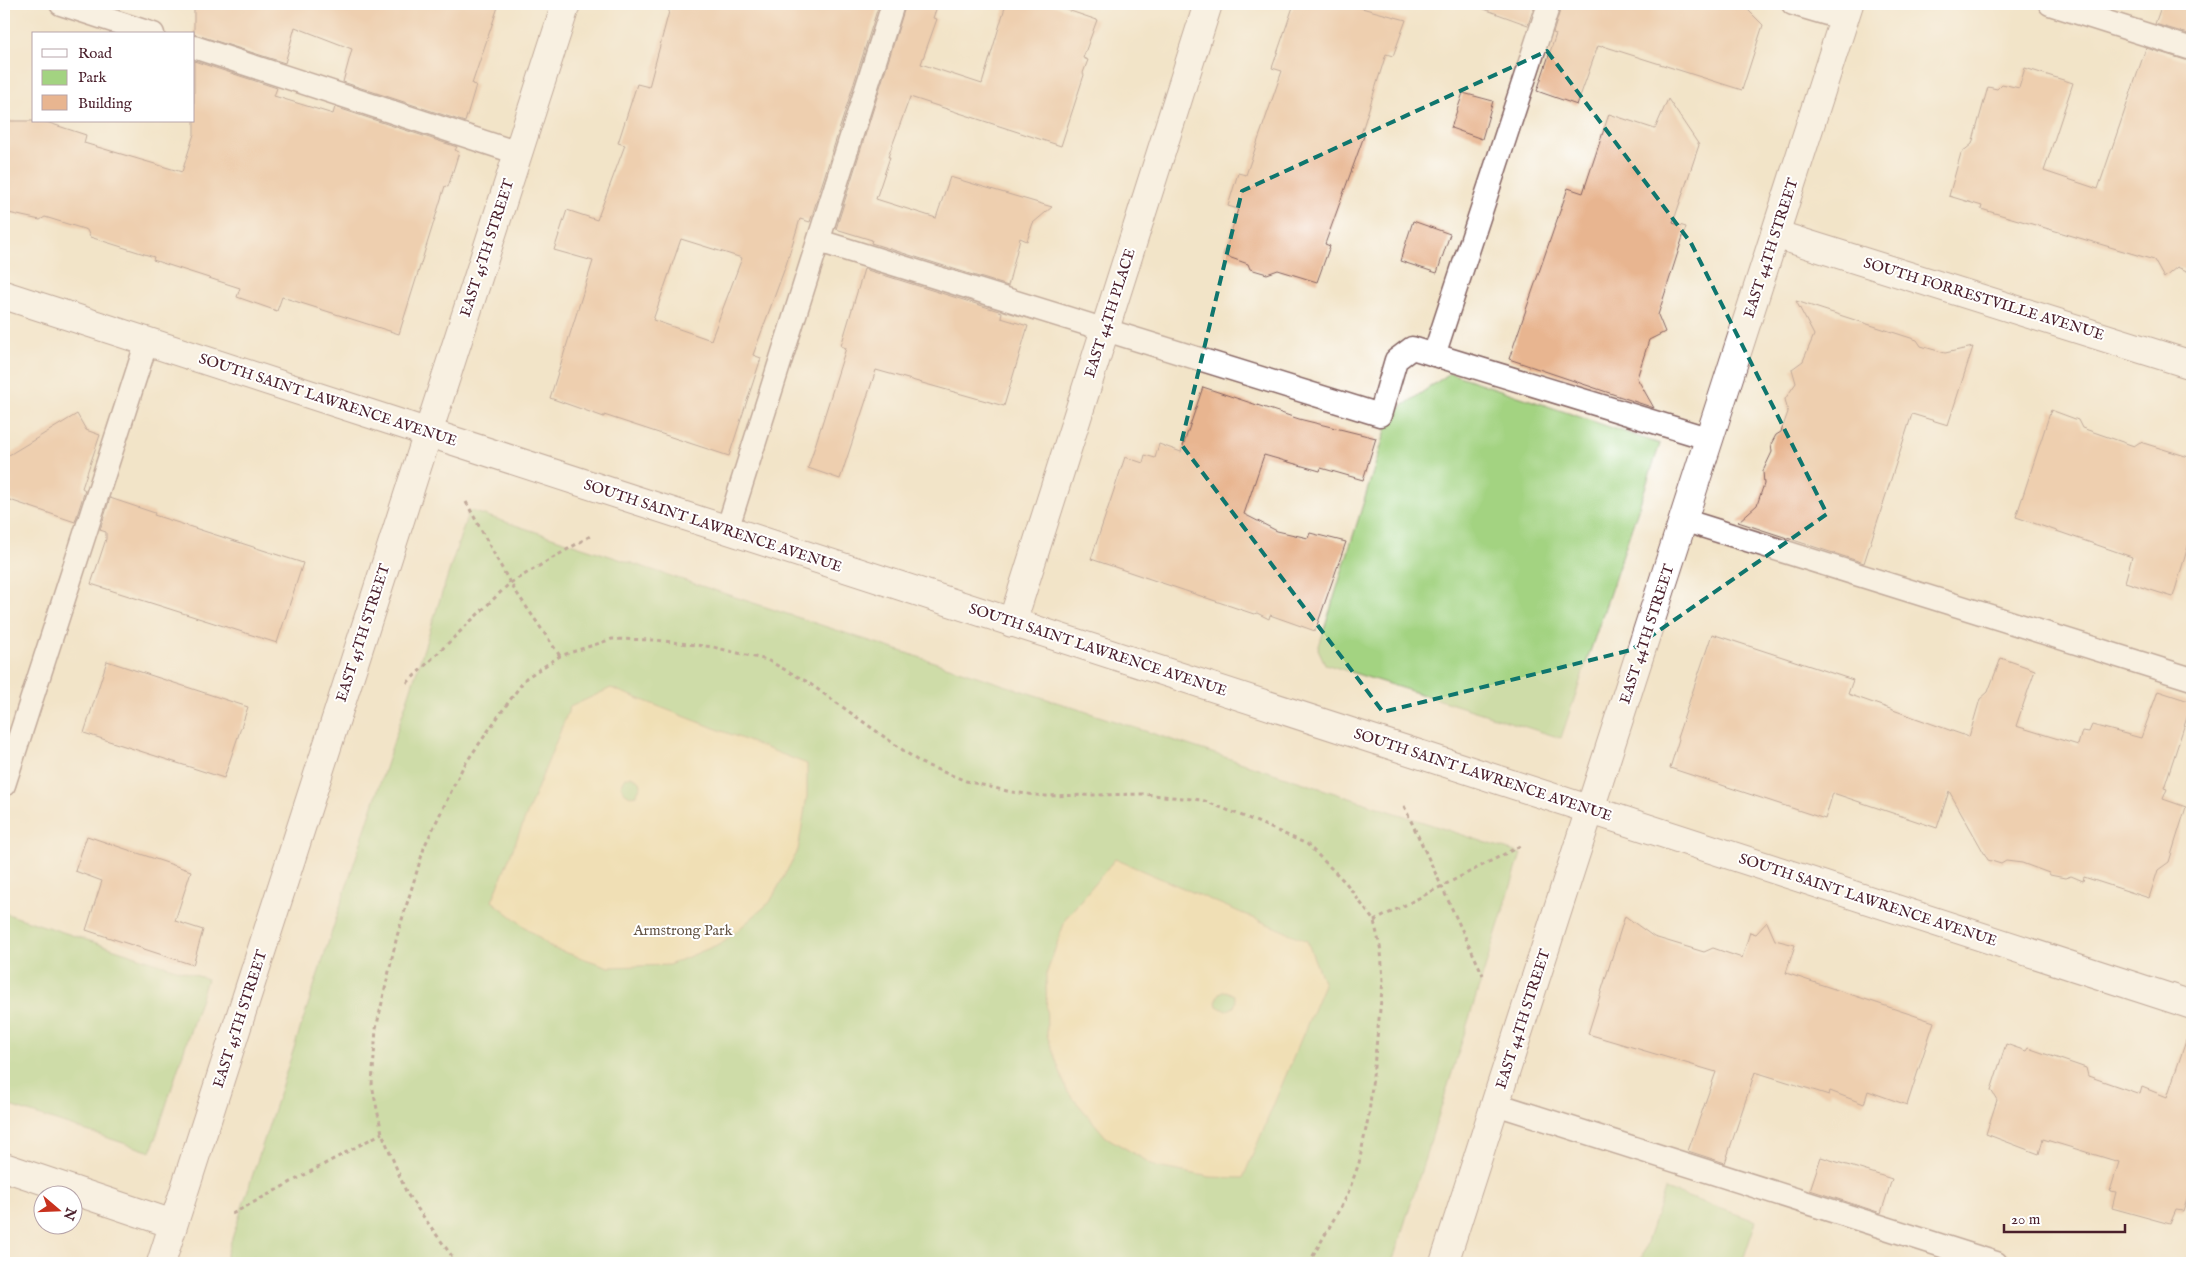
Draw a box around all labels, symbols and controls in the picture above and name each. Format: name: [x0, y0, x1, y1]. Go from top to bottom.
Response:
legend: [32, 32, 195, 122]
text: Road: [78, 44, 113, 63]
text: Park: [78, 68, 108, 87]
text: Building: [78, 94, 133, 113]
street label: EAST 44TH STREET: [1739, 176, 1803, 320]
street label: EAST 45TH STREET: [456, 177, 518, 319]
street label: EAST 44TH PLACE: [1080, 246, 1140, 380]
street label: SOUTH FORRESTVILLE AVENUE: [1861, 253, 2107, 345]
street label: SOUTH SAINT LAWRENCE AVENUE: [196, 349, 460, 451]
street label: SOUTH SAINT LAWRENCE AVENUE: [581, 475, 845, 577]
street label: EAST 45TH STREET: [332, 562, 394, 704]
street label: EAST 44TH STREET: [1615, 562, 1679, 706]
street label: SOUTH SAINT LAWRENCE AVENUE: [966, 599, 1230, 701]
street label: SOUTH SAINT LAWRENCE AVENUE: [1351, 724, 1615, 826]
street label: SOUTH SAINT LAWRENCE AVENUE: [1736, 849, 2000, 951]
park label: Armstrong Park: [632, 921, 734, 940]
street label: EAST 44TH STREET: [1491, 947, 1555, 1091]
street label: EAST 45TH STREET: [209, 948, 271, 1090]
north arrow: [32, 1184, 82, 1234]
scale bar: [2004, 1202, 2125, 1234]
text: N: [59, 1204, 80, 1223]
text: 20 m: [2011, 1210, 2041, 1229]

